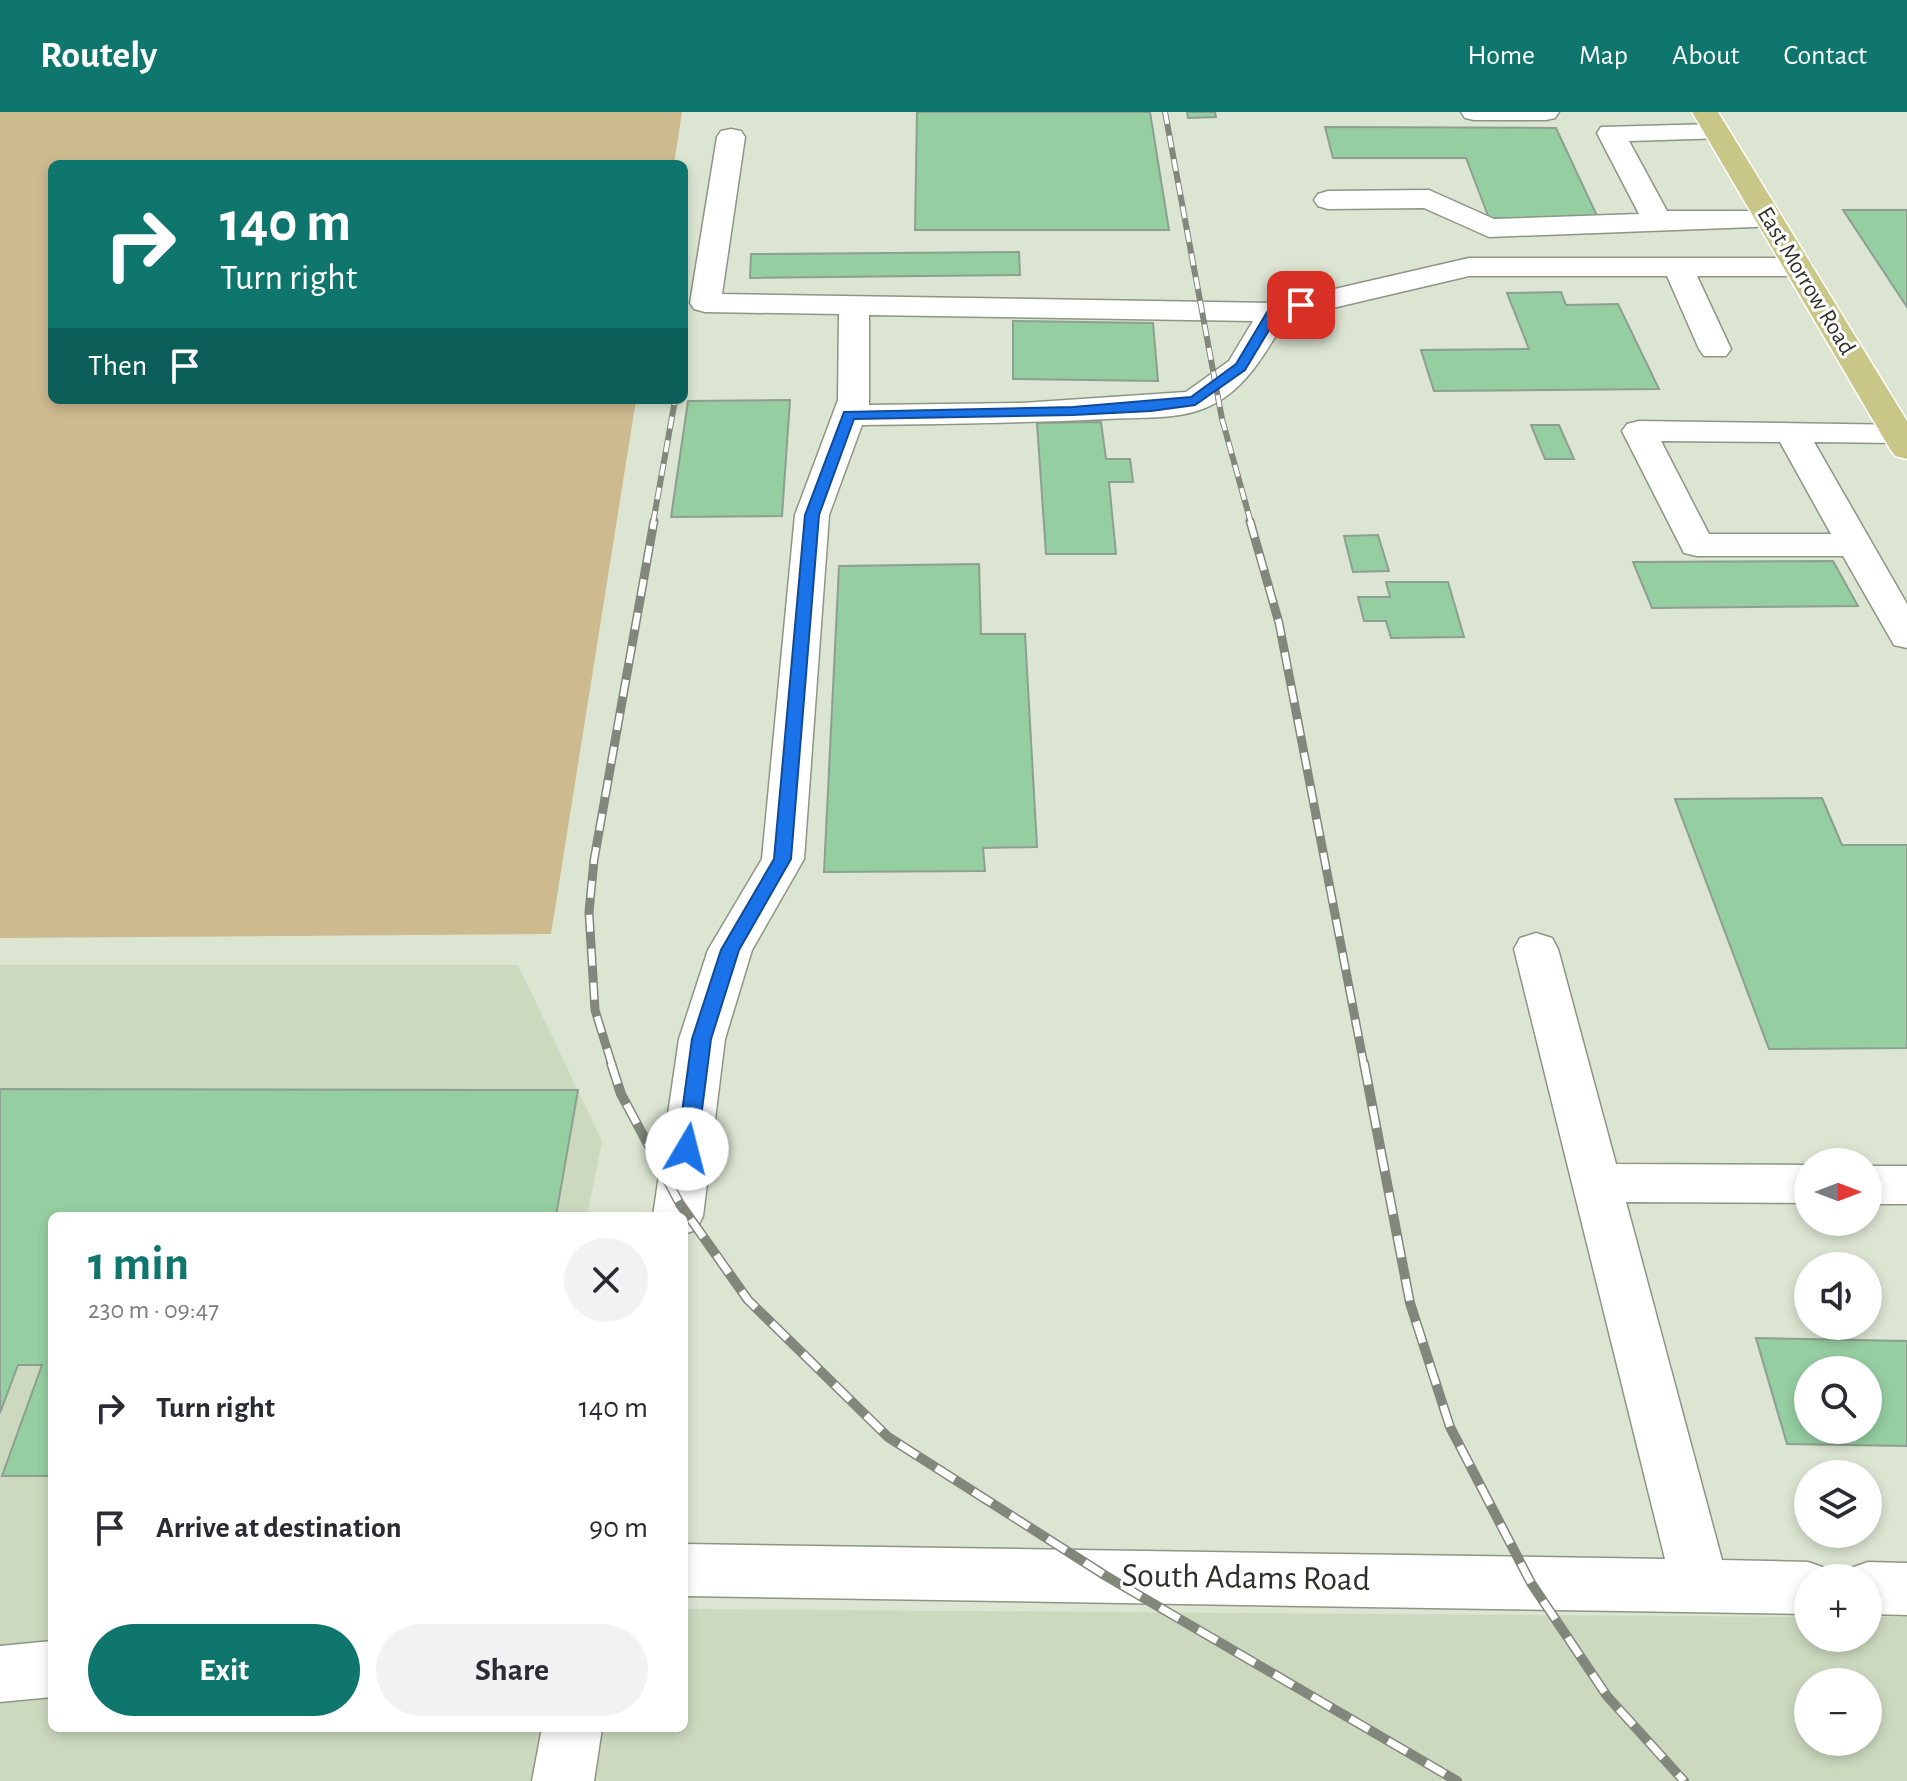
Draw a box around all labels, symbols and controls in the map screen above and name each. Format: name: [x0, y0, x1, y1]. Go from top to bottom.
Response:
text: Routely: [40, 37, 157, 75]
text: Home: [1468, 42, 1535, 70]
text: Map: [1579, 42, 1628, 70]
text: About: [1672, 42, 1740, 70]
text: Contact: [1784, 42, 1867, 70]
icon: right: [88, 192, 192, 296]
text: 140 m: [220, 195, 351, 251]
street label: East Morrow Road: [1753, 203, 1859, 359]
text: Turn right: [220, 260, 357, 296]
pin: [1267, 271, 1335, 339]
icon: arrive: [1279, 283, 1323, 327]
icon: arrive: [163, 344, 207, 388]
text: Then: [88, 351, 147, 381]
position arrow: [645, 1107, 729, 1191]
north arrow: [1794, 1148, 1882, 1236]
map controls: [1794, 1148, 1882, 1756]
button: close: [564, 1238, 648, 1322]
text: 1 min: [88, 1241, 189, 1289]
button: sound: [1794, 1252, 1882, 1340]
text: 230 m · 09:47: [88, 1297, 219, 1323]
button: search: [1794, 1356, 1882, 1444]
icon: right: [88, 1386, 132, 1430]
text: Turn right: [156, 1393, 275, 1423]
text: 140 m: [578, 1393, 648, 1423]
button: layers: [1794, 1460, 1882, 1548]
icon: arrive: [88, 1506, 132, 1550]
text: Arrive at destination: [156, 1513, 402, 1543]
text: 90 m: [589, 1513, 648, 1543]
street label: South Adams Road: [1121, 1559, 1371, 1597]
button: +: [1794, 1564, 1882, 1652]
button: Exit: [88, 1624, 360, 1716]
button: Share: [376, 1624, 648, 1716]
button: −: [1794, 1668, 1882, 1756]

